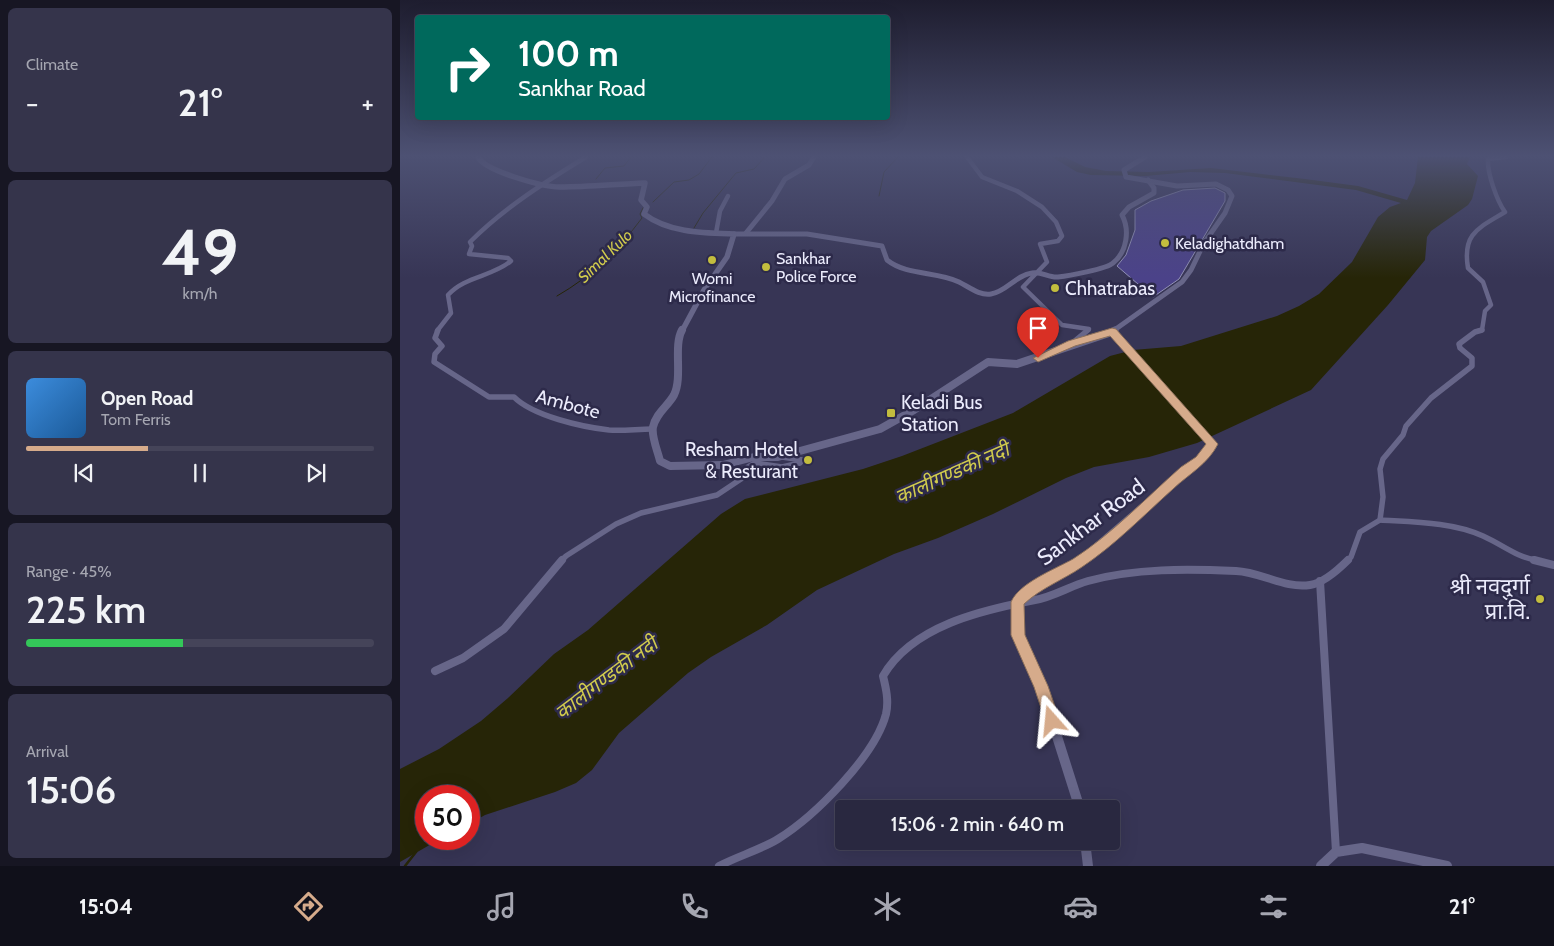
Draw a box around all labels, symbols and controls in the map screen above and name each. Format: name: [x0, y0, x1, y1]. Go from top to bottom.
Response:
text: 100 m: [518, 32, 619, 75]
icon: right: [435, 35, 500, 100]
text: Climate: [26, 55, 78, 74]
text: Sankhar Road: [518, 75, 646, 102]
text: 21°: [178, 79, 222, 126]
text: −: [26, 86, 38, 120]
text: +: [362, 86, 374, 120]
text: 49: [162, 212, 238, 291]
water label: Simal Kulo: [574, 225, 636, 287]
place label: Keladighatdham: [1175, 234, 1284, 253]
marker: Keladighatdham: [1159, 237, 1171, 249]
place label: Sankhar Police Force: [776, 249, 857, 286]
marker: Womi Microfinance: [706, 254, 718, 266]
marker: Sankhar Police Force: [760, 261, 772, 273]
place label: Womi Microfinance: [669, 269, 755, 306]
place label: Chhatrabas: [1065, 277, 1155, 300]
marker: Chhatrabas: [1049, 282, 1061, 294]
text: km/h: [182, 284, 218, 303]
pin: [1017, 307, 1059, 358]
icon: arrive: [1024, 314, 1052, 342]
street label: Ambote: [533, 384, 603, 424]
text: Open Road: [101, 387, 193, 410]
place label: Keladi Bus Station: [901, 391, 982, 436]
marker: Keladi Bus Station: [885, 407, 897, 419]
text: Tom Ferris: [101, 410, 171, 429]
water label: कालीगण्डकी नदी: [891, 436, 1016, 509]
place label: Resham Hotel & Resturant: [685, 438, 799, 483]
marker: Resham Hotel & Resturant: [802, 454, 814, 466]
icon: previous: [70, 459, 98, 487]
icon: pause: [186, 459, 214, 487]
icon: next: [302, 459, 330, 487]
street label: Sankhar Road: [1032, 473, 1150, 571]
text: Range · 45%: [26, 562, 112, 581]
place label: श्री नवदुर्गा प्रा.वि.: [1450, 573, 1531, 625]
text: 225 km: [26, 586, 146, 633]
marker: श्री नवदुर्गा प्रा.वि.: [1534, 593, 1546, 605]
water label: कालीगण्डकी नदी: [550, 629, 665, 724]
position arrow: [1025, 694, 1077, 746]
text: Arrival: [26, 742, 69, 761]
text: 15:06: [26, 766, 116, 813]
speed limit sign: 50: [415, 785, 480, 850]
text: 15:06 · 2 min · 640 m: [891, 813, 1064, 836]
icon: directions: [291, 889, 326, 924]
icon: music: [484, 889, 519, 924]
icon: phone: [677, 889, 712, 924]
icon: climate: [870, 889, 905, 924]
icon: car: [1063, 889, 1098, 924]
icon: filters: [1256, 889, 1291, 924]
text: 15:04: [79, 893, 133, 920]
text: 21°: [1449, 893, 1475, 920]

